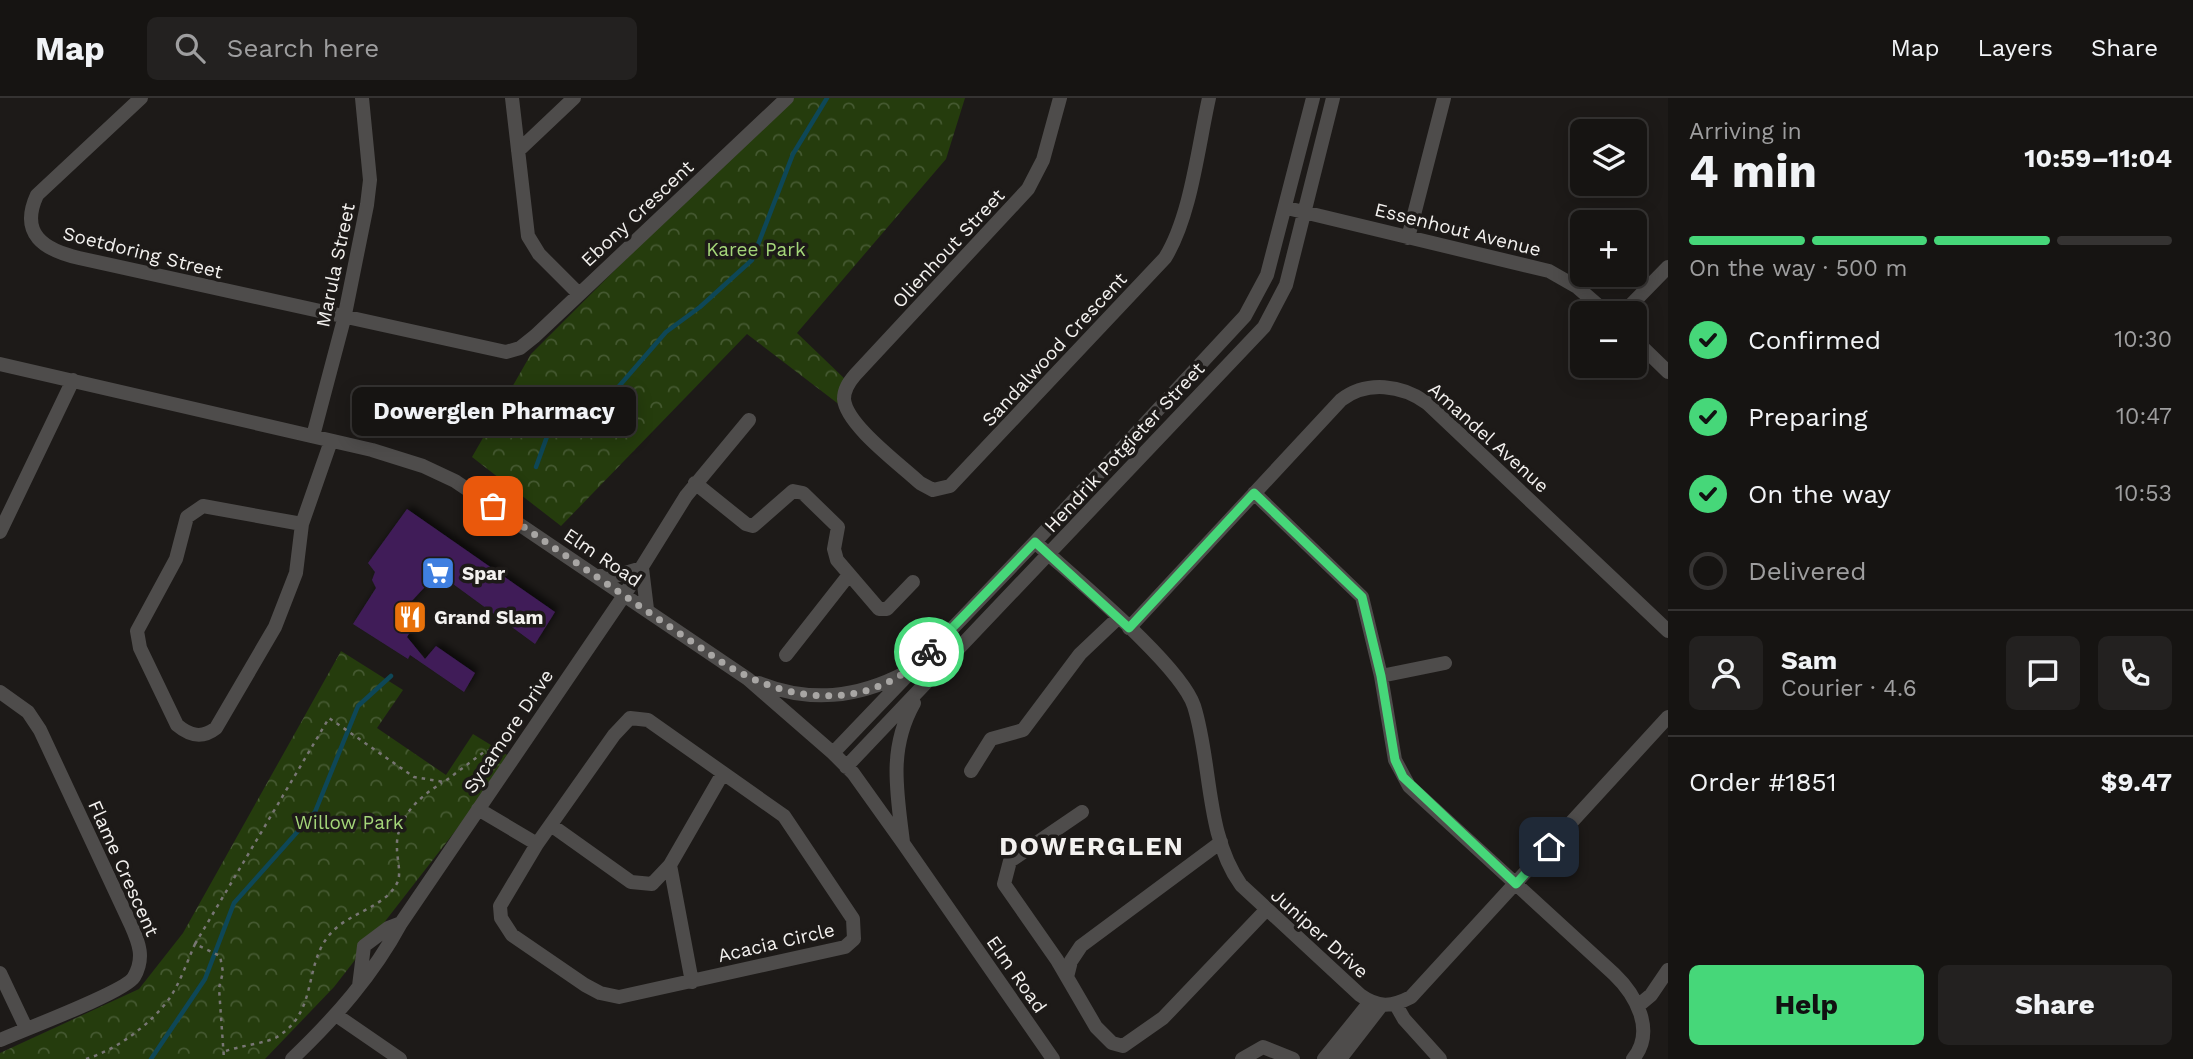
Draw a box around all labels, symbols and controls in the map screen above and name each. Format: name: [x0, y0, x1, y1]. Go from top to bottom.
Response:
search box: [147, 17, 637, 80]
text: Map: [35, 29, 105, 68]
icon: search: [171, 29, 209, 67]
text: Search here: [227, 33, 379, 63]
text: Map: [1891, 34, 1939, 62]
text: Layers: [1977, 34, 2053, 62]
text: Share: [2091, 34, 2158, 62]
text: Arriving in: [1689, 118, 1802, 145]
map controls: [1570, 119, 1647, 378]
button: layers: [1570, 119, 1647, 196]
text: 10:59–11:04: [2024, 143, 2172, 173]
text: 4 min: [1689, 144, 1817, 198]
street label: Ebony Crescent: [576, 155, 698, 271]
street label: Olienhout Street: [887, 184, 1009, 313]
street label: Essenhout Avenue: [1372, 198, 1543, 261]
street label: Marula Street: [311, 201, 360, 329]
button: +: [1570, 210, 1647, 287]
street label: Soetdoring Street: [61, 222, 225, 283]
park label: Karee Park: [706, 238, 806, 261]
text: On the way · 500 m: [1689, 255, 1907, 282]
street label: Sandalwood Crescent: [977, 268, 1132, 431]
button: −: [1570, 301, 1647, 378]
icon: check: [1689, 321, 1727, 359]
text: Confirmed: [1748, 325, 1881, 355]
text: 10:30: [2114, 326, 2172, 353]
street label: Hendrik Potgieter Street: [1039, 357, 1209, 537]
street label: Amandel Avenue: [1424, 377, 1554, 497]
callout: Dowerglen Pharmacy: [351, 387, 635, 436]
text: Dowerglen Pharmacy: [373, 398, 615, 425]
icon: check: [1689, 398, 1727, 436]
text: Preparing: [1748, 402, 1868, 432]
text: 10:47: [2116, 403, 2172, 430]
icon: check: [1689, 475, 1727, 513]
pin: [463, 476, 523, 536]
text: On the way: [1748, 479, 1891, 509]
text: 10:53: [2115, 480, 2172, 507]
icon: bag: [474, 487, 512, 525]
street label: Elm Road: [559, 523, 646, 592]
supermarket icon: Spar: [419, 554, 457, 592]
text: Delivered: [1748, 556, 1867, 586]
place label: Spar: [462, 562, 506, 585]
restaurant icon: Grand Slam: [391, 598, 429, 636]
place label: Grand Slam: [434, 606, 543, 629]
courier: [894, 617, 964, 687]
icon: bike: [910, 633, 948, 671]
button: person: [1689, 636, 1763, 710]
button: chat: [2006, 636, 2080, 710]
button: phone: [2098, 636, 2172, 710]
text: Sam: [1781, 645, 1837, 675]
street label: Sycamore Drive: [458, 665, 558, 798]
text: Courier · 4.6: [1781, 675, 1917, 702]
text: Order #1851: [1689, 767, 1837, 797]
text: $9.47: [2101, 767, 2172, 797]
street label: Flame Crescent: [83, 797, 164, 940]
park label: Willow Park: [295, 811, 404, 834]
pin: [1519, 817, 1579, 877]
icon: home: [1530, 828, 1568, 866]
district label: DOWERGLEN: [999, 831, 1185, 861]
street label: Juniper Drive: [1266, 884, 1373, 983]
street label: Acacia Circle: [715, 918, 837, 967]
street label: Elm Road: [982, 931, 1052, 1017]
button: Help: [1689, 965, 1924, 1045]
button: Share: [1938, 965, 2172, 1045]

